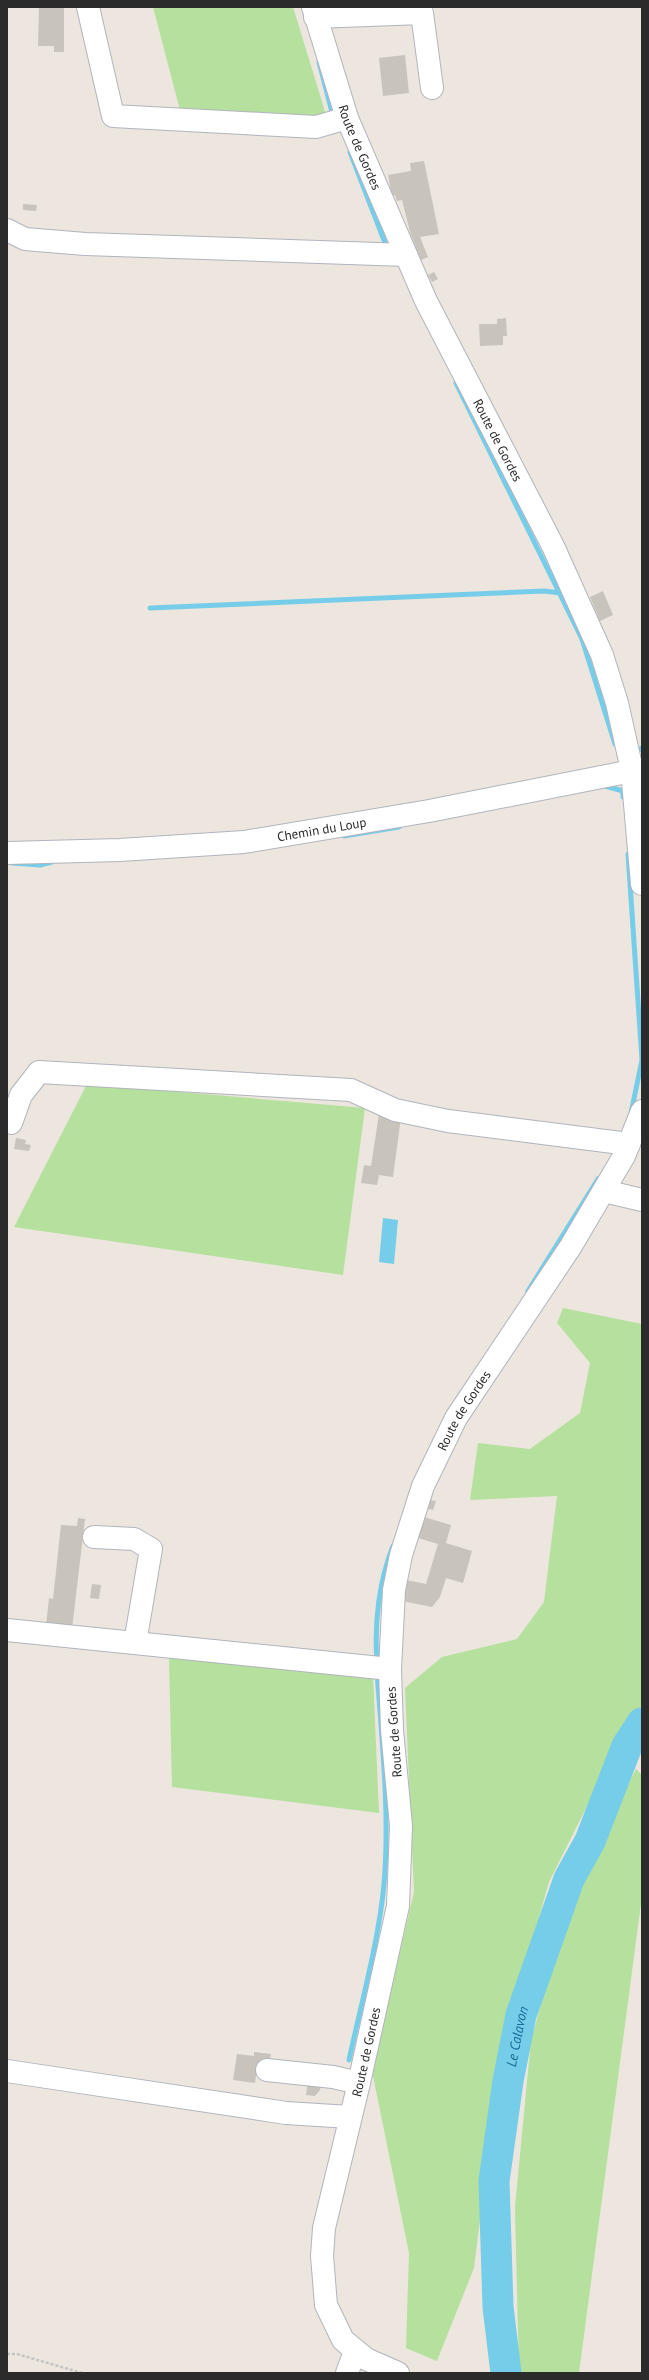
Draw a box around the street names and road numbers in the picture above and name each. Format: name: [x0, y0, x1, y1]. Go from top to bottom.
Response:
street label: Route de Gordes: [335, 103, 385, 192]
street label: Route de Gordes: [470, 396, 527, 484]
street label: Chemin du Loup: [276, 813, 368, 845]
street label: Route de Gordes: [433, 1367, 494, 1453]
street label: Route de Gordes: [382, 1686, 406, 1778]
street label: Route de Gordes: [348, 2006, 384, 2098]

